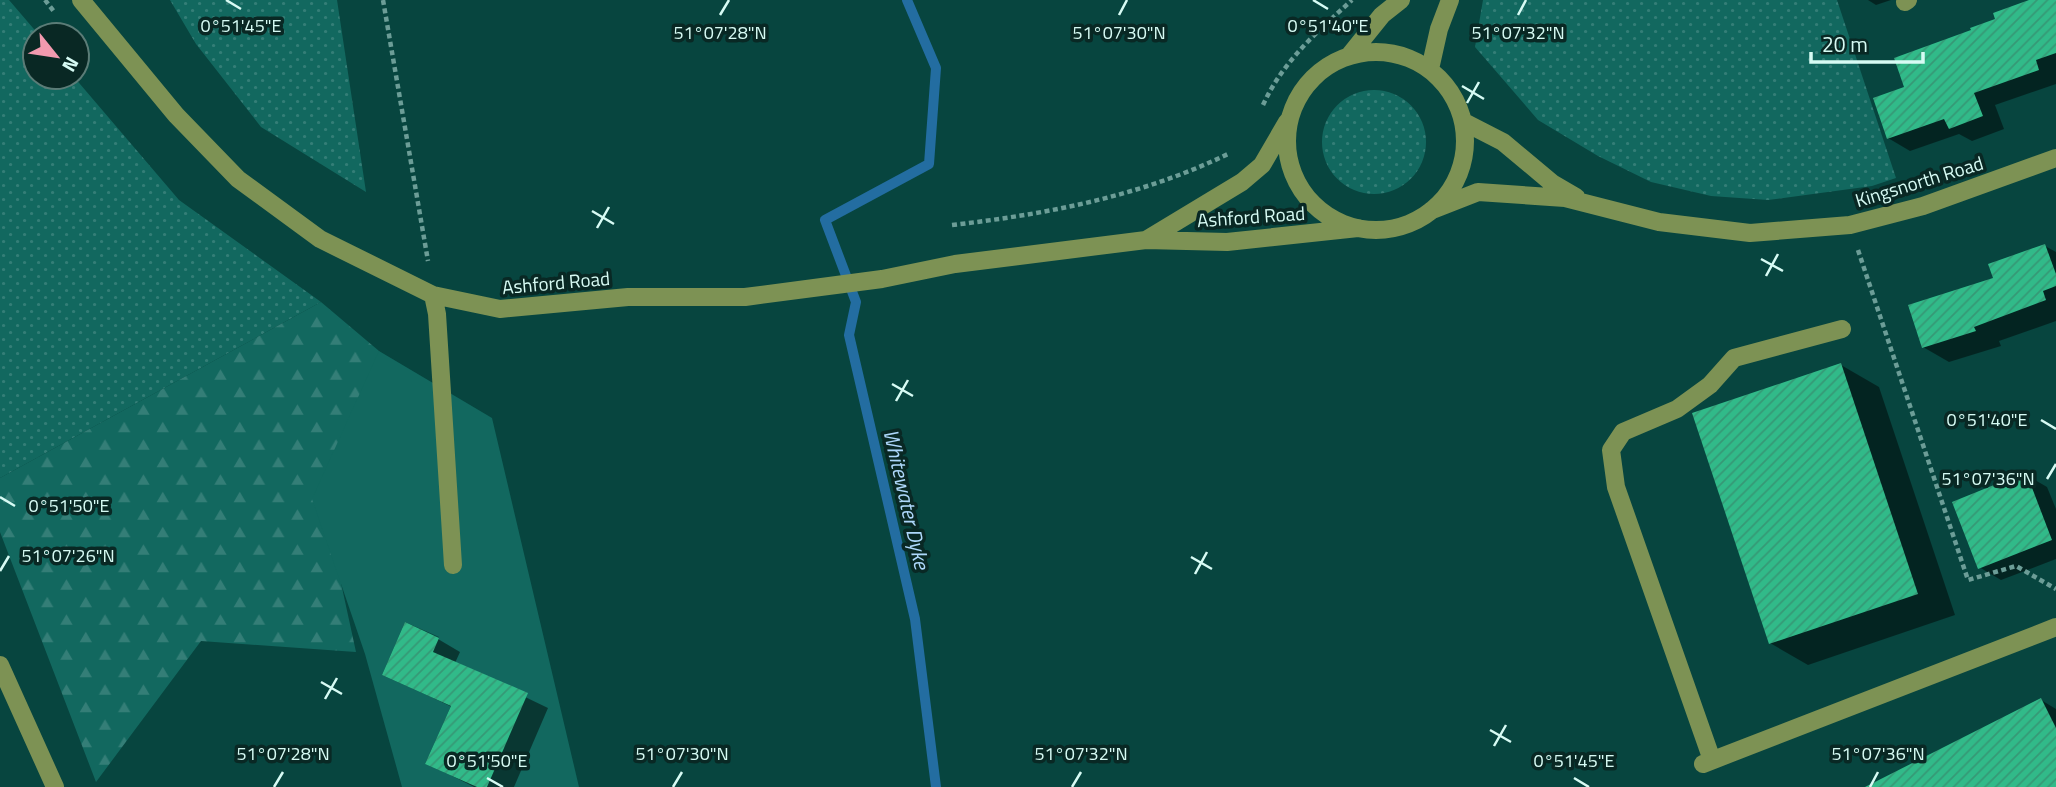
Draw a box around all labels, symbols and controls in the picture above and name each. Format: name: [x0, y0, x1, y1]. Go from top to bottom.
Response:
text: 0°51'45"E: [201, 12, 281, 39]
text: 0°51'40"E: [1288, 12, 1368, 39]
text: 51°07'28"N: [673, 19, 767, 46]
text: 51°07'30"N: [1072, 19, 1166, 46]
text: 51°07'32"N: [1471, 19, 1565, 46]
north arrow: [21, 21, 91, 91]
scale bar: [1811, 21, 1923, 65]
text: 20 m: [1822, 28, 1868, 60]
text: N: [55, 52, 87, 78]
street label: Kingsnorth Road: [1851, 148, 1987, 214]
street label: Ashford Road: [1196, 198, 1306, 234]
street label: Ashford Road: [501, 263, 611, 301]
text: 0°51'40"E: [1947, 406, 2027, 433]
water label: Whitewater Dyke: [875, 426, 939, 573]
text: 51°07'36"N: [1941, 465, 2035, 492]
text: 0°51'50"E: [29, 492, 109, 519]
text: 51°07'26"N: [21, 542, 115, 569]
text: 51°07'28"N: [236, 740, 330, 767]
text: 51°07'30"N: [635, 740, 729, 767]
text: 51°07'32"N: [1034, 740, 1128, 767]
text: 51°07'36"N: [1831, 740, 1925, 767]
text: 0°51'50"E: [447, 747, 527, 774]
text: 0°51'45"E: [1534, 747, 1614, 774]

